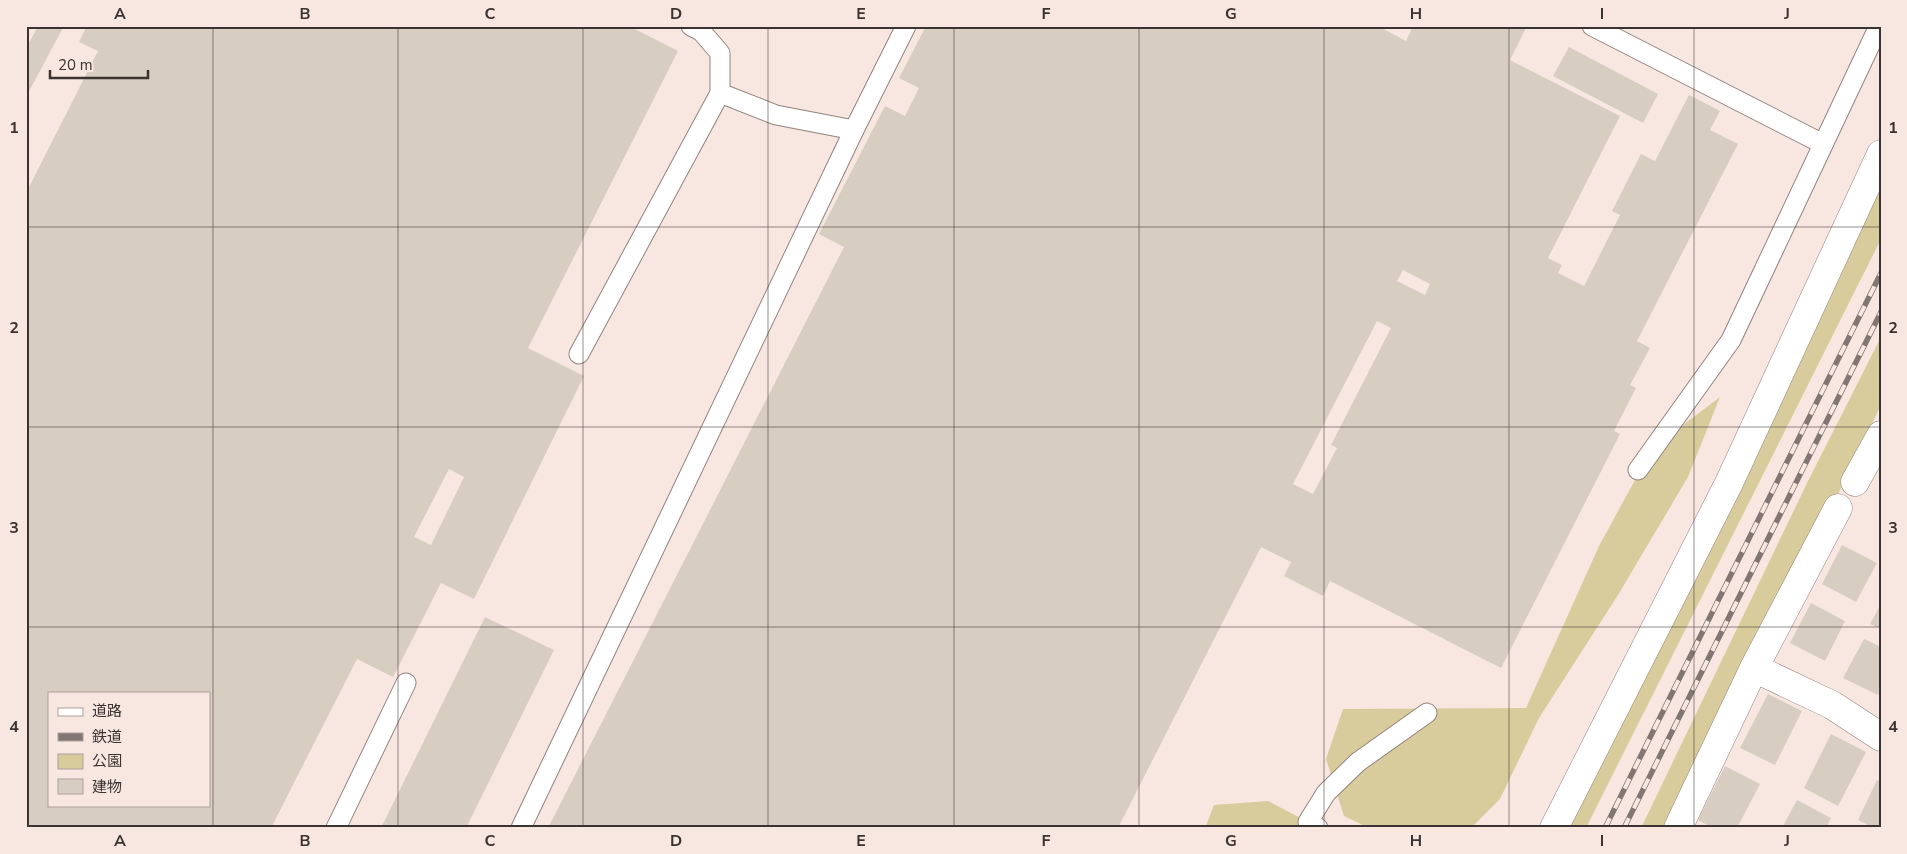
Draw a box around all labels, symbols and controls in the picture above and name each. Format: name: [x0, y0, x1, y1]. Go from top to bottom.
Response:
text: A: [114, 3, 126, 25]
text: B: [299, 3, 311, 25]
text: C: [485, 3, 496, 25]
text: D: [670, 3, 682, 25]
text: E: [856, 3, 866, 25]
text: F: [1042, 3, 1051, 25]
text: G: [1225, 3, 1237, 25]
text: H: [1410, 3, 1422, 25]
text: I: [1600, 3, 1604, 25]
text: J: [1783, 3, 1790, 25]
scale bar: [50, 48, 148, 80]
text: 20 m: [58, 55, 93, 75]
text: 1: [9, 117, 19, 139]
text: 1: [1888, 117, 1898, 139]
text: 2: [9, 317, 19, 339]
text: 2: [1888, 317, 1898, 339]
text: 3: [9, 517, 19, 539]
text: 3: [1888, 517, 1898, 539]
legend: [48, 692, 210, 806]
text: 道路: [92, 701, 122, 721]
text: 4: [9, 716, 19, 738]
text: 4: [1888, 716, 1898, 738]
text: 鉄道: [92, 727, 122, 747]
text: 公園: [92, 751, 122, 771]
text: 建物: [92, 777, 122, 797]
text: A: [114, 830, 126, 852]
text: B: [299, 830, 311, 852]
text: C: [485, 830, 496, 852]
text: D: [670, 830, 682, 852]
text: E: [856, 830, 866, 852]
text: F: [1042, 830, 1051, 852]
text: G: [1225, 830, 1237, 852]
text: H: [1410, 830, 1422, 852]
text: I: [1600, 830, 1604, 852]
text: J: [1783, 830, 1790, 852]

